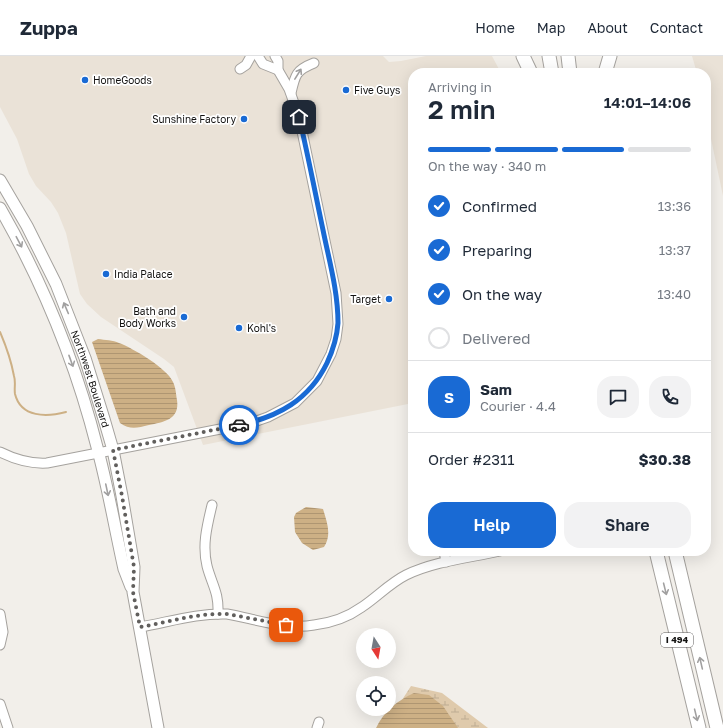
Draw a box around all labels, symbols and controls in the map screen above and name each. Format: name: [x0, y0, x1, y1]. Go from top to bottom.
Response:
text: Zuppa: [20, 16, 78, 39]
text: Home: [475, 19, 515, 36]
text: Map: [537, 19, 565, 36]
text: About: [587, 19, 628, 36]
text: Contact: [650, 19, 703, 36]
one-way arrow: [294, 68, 302, 80]
place label: HomeGoods: [93, 74, 152, 86]
marker: HomeGoods: [80, 75, 90, 85]
text: Arriving in: [428, 79, 492, 95]
place label: Five Guys: [354, 84, 400, 96]
marker: Five Guys: [341, 85, 351, 95]
text: 14:01–14:06: [604, 93, 691, 111]
text: 2 min: [428, 94, 496, 125]
pin: [282, 100, 316, 134]
icon: home: [288, 106, 310, 128]
place label: Sunshine Factory: [152, 113, 236, 125]
marker: Sunshine Factory: [239, 114, 249, 124]
text: On the way · 340 m: [428, 158, 546, 174]
icon: check: [428, 195, 450, 217]
text: Confirmed: [462, 197, 537, 215]
text: 13:36: [658, 198, 691, 214]
one-way arrow: [16, 236, 23, 248]
icon: check: [428, 239, 450, 261]
text: Preparing: [462, 241, 532, 259]
text: 13:37: [659, 242, 691, 258]
place label: India Palace: [114, 268, 173, 280]
marker: India Palace: [101, 269, 111, 279]
icon: check: [428, 283, 450, 305]
text: On the way: [462, 285, 542, 303]
text: 13:40: [657, 286, 691, 302]
place label: Target: [350, 293, 381, 305]
marker: Target: [384, 294, 394, 304]
one-way arrow: [62, 303, 69, 315]
place label: Bath and Body Works: [119, 305, 176, 329]
marker: Bath and Body Works: [179, 312, 189, 322]
place label: Kohl's: [247, 322, 276, 334]
marker: Kohl's: [234, 323, 244, 333]
street label: Northwest Boulevard: [69, 328, 112, 429]
text: Delivered: [462, 329, 530, 347]
one-way arrow: [67, 355, 75, 367]
button: chat: [597, 376, 639, 418]
button: phone: [649, 376, 691, 418]
text: Sam: [480, 380, 512, 398]
text: S: [444, 388, 454, 406]
text: Courier · 4.4: [480, 398, 556, 414]
courier: [219, 405, 259, 445]
icon: car: [228, 414, 250, 436]
text: Order #2311: [428, 450, 515, 468]
text: $30.38: [638, 450, 691, 468]
one-way arrow: [103, 484, 111, 497]
button: Help: [428, 502, 556, 548]
button: Share: [564, 502, 691, 548]
one-way arrow: [662, 582, 670, 595]
pin: [269, 608, 303, 642]
icon: bag: [275, 614, 297, 636]
north arrow: [356, 628, 396, 668]
map controls: [356, 628, 396, 716]
road number: I 494: [661, 633, 693, 647]
one-way arrow: [697, 657, 705, 670]
button: locate: [356, 676, 396, 716]
one-way arrow: [692, 709, 700, 722]

